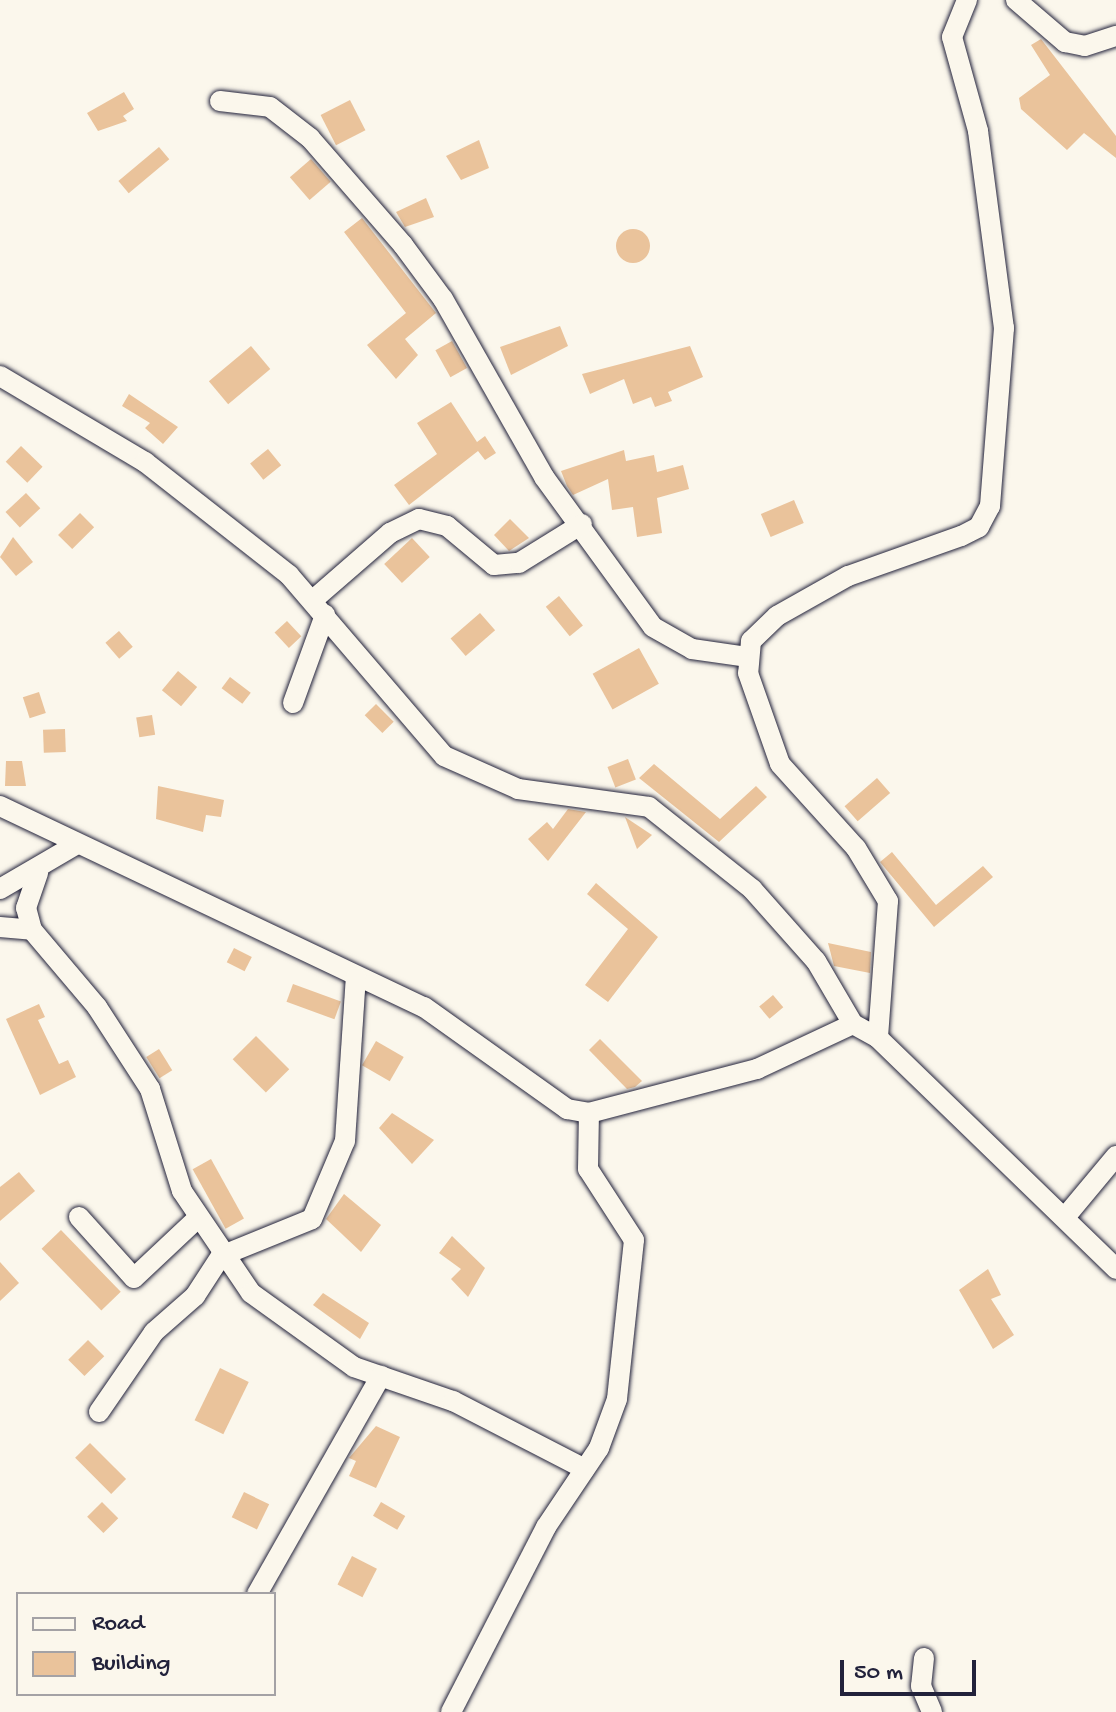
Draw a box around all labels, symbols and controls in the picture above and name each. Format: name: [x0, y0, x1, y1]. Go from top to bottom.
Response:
legend: [16, 1592, 276, 1696]
text: Road: [92, 1610, 144, 1639]
scale bar: [844, 1644, 980, 1694]
text: Building: [92, 1650, 170, 1679]
text: 50 m: [854, 1659, 903, 1688]

